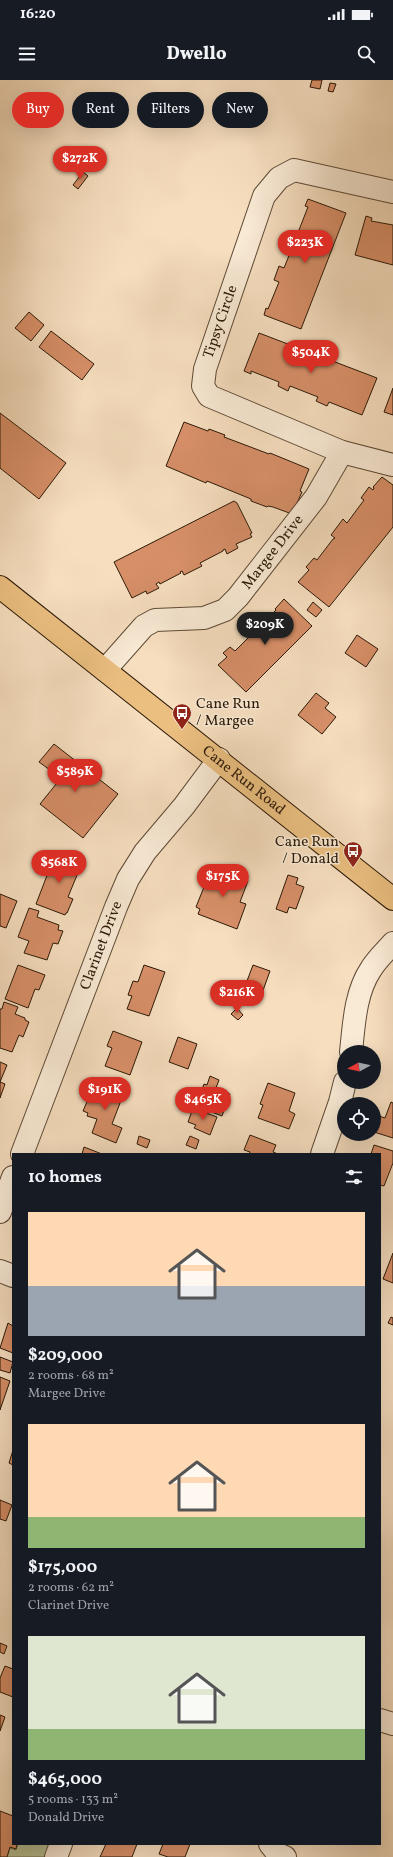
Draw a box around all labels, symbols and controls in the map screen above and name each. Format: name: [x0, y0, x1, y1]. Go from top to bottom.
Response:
text: 16:20: [20, 4, 56, 25]
text: Dwello: [166, 42, 227, 67]
icon: menu: [16, 43, 38, 65]
icon: search: [355, 43, 377, 65]
chip: Buy: [12, 92, 64, 128]
chip: Rent: [72, 92, 129, 128]
chip: Filters: [137, 92, 204, 128]
chip: New: [212, 92, 268, 128]
pin: $272K: [52, 146, 108, 180]
text: $272K: [62, 150, 98, 168]
pin: $223K: [277, 230, 333, 264]
text: $223K: [287, 234, 323, 252]
street label: Tipsy Circle: [199, 282, 243, 362]
pin: $504K: [283, 340, 339, 374]
text: $504K: [292, 344, 330, 362]
street label: Margee Drive: [237, 511, 309, 594]
pin: $209K: [237, 612, 293, 646]
text: $209K: [246, 616, 284, 634]
place label: Cane Run / Margee: [196, 694, 260, 732]
bus stop icon: Cane Run / Margee: [171, 702, 193, 730]
street label: Cane Run Road: [197, 741, 290, 820]
pin: $589K: [47, 759, 103, 793]
text: $589K: [56, 763, 94, 781]
place label: Cane Run / Donald: [275, 832, 339, 870]
bus stop icon: Cane Run / Donald: [342, 840, 364, 868]
pin: $568K: [31, 850, 87, 884]
text: $568K: [40, 854, 78, 872]
pin: $175K: [195, 864, 251, 898]
text: $175K: [206, 868, 240, 886]
street label: Clarinet Drive: [75, 898, 128, 993]
pin: $216K: [209, 980, 265, 1014]
text: $216K: [219, 984, 255, 1002]
north arrow: [337, 1045, 381, 1089]
map controls: [337, 1045, 381, 1141]
pin: $191K: [77, 1077, 133, 1111]
text: $191K: [88, 1081, 122, 1099]
pin: $465K: [175, 1087, 231, 1121]
text: $465K: [184, 1091, 222, 1109]
button: locate: [337, 1097, 381, 1141]
text: 10 homes: [28, 1166, 102, 1189]
icon: filters: [343, 1166, 365, 1188]
icon: home: [161, 1238, 233, 1310]
text: $209,000: [28, 1344, 103, 1367]
text: 2 rooms · 68 m²: [28, 1367, 114, 1385]
text: Margee Drive: [28, 1385, 105, 1403]
icon: home: [161, 1450, 233, 1522]
text: $175,000: [28, 1556, 97, 1579]
text: 2 rooms · 62 m²: [28, 1579, 114, 1597]
text: Clarinet Drive: [28, 1597, 109, 1615]
icon: home: [161, 1662, 233, 1734]
text: $465,000: [28, 1768, 102, 1791]
text: 5 rooms · 133 m²: [28, 1791, 118, 1809]
text: Donald Drive: [28, 1809, 104, 1827]

